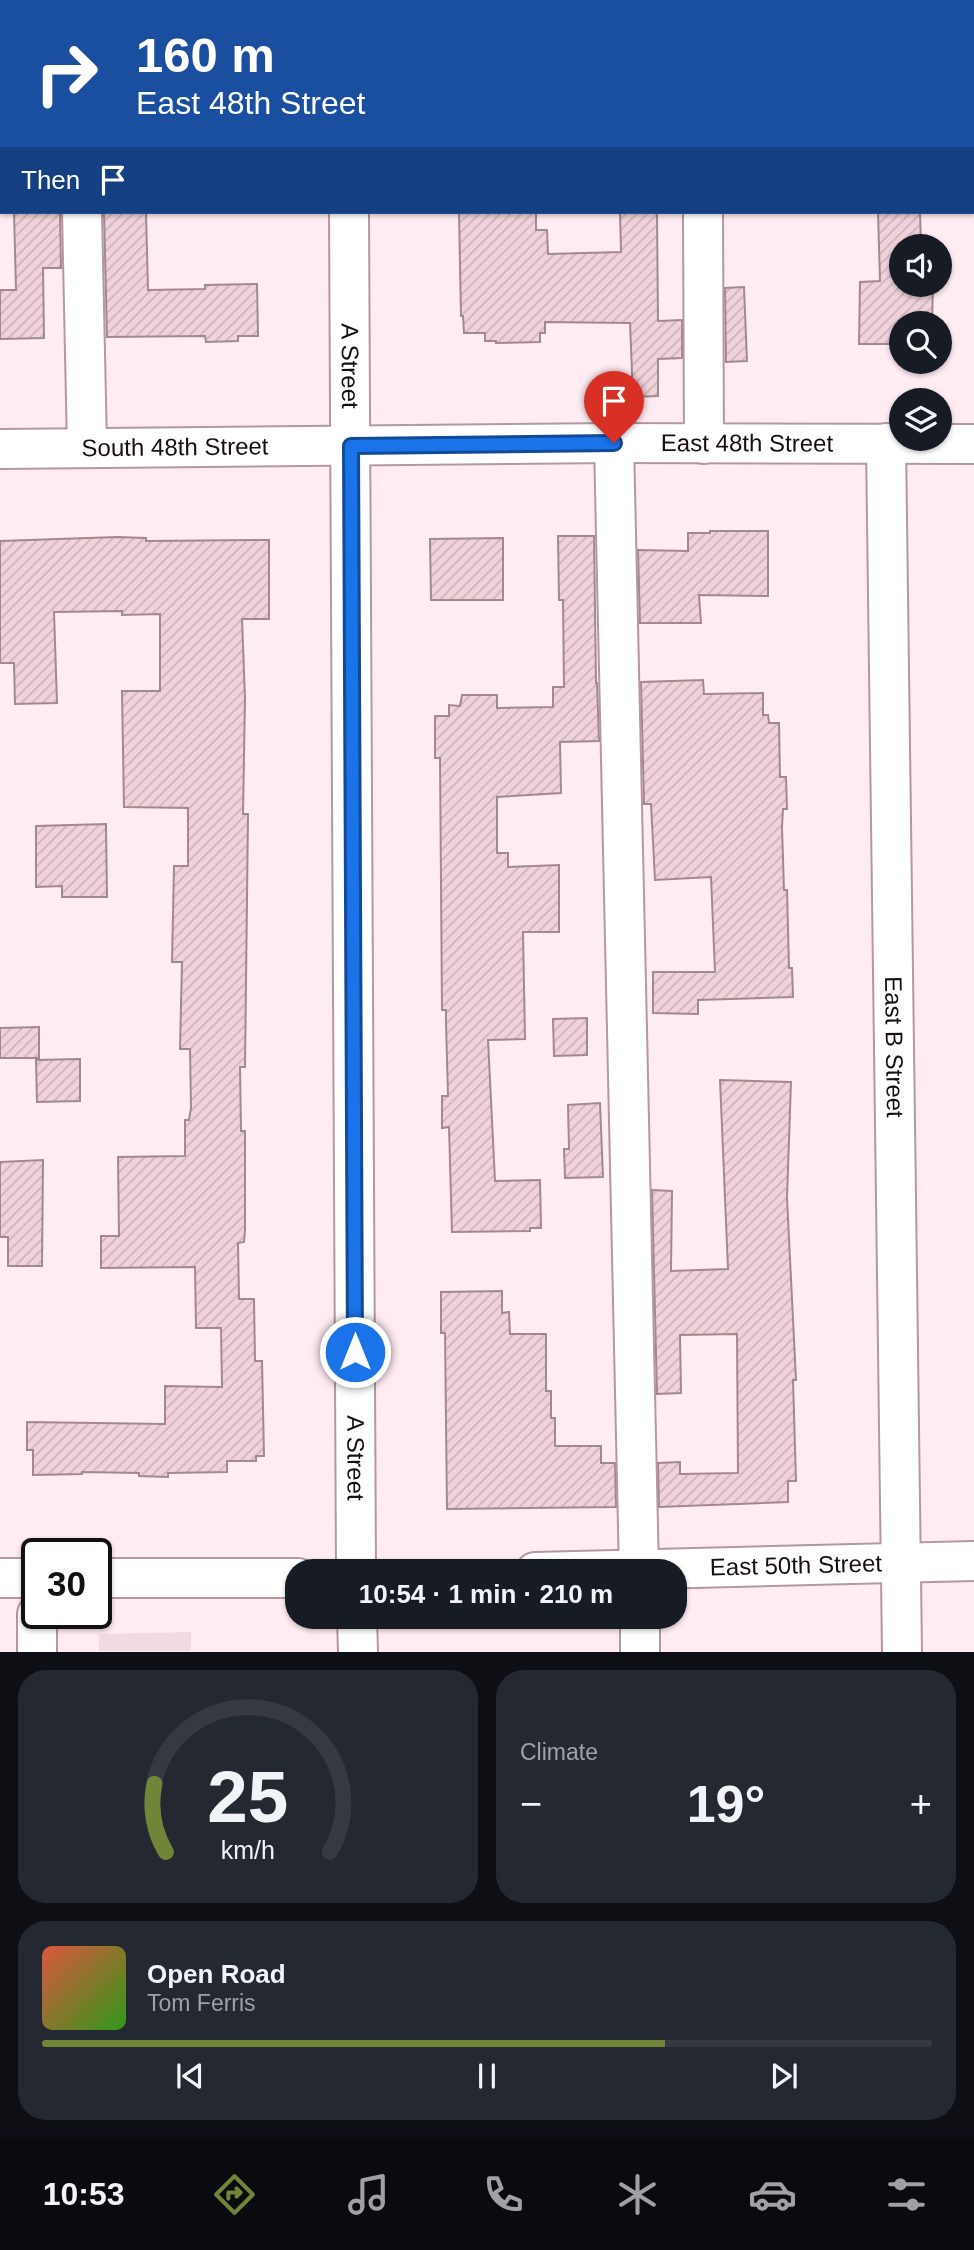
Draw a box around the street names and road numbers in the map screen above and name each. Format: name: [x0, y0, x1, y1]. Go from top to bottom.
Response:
street label: A Street: [337, 323, 364, 409]
street label: East 48th Street: [661, 429, 833, 457]
street label: South 48th Street: [81, 432, 269, 461]
street label: East B Street: [880, 976, 909, 1118]
street label: A Street: [342, 1415, 370, 1501]
street label: East 50th Street: [709, 1549, 883, 1581]

